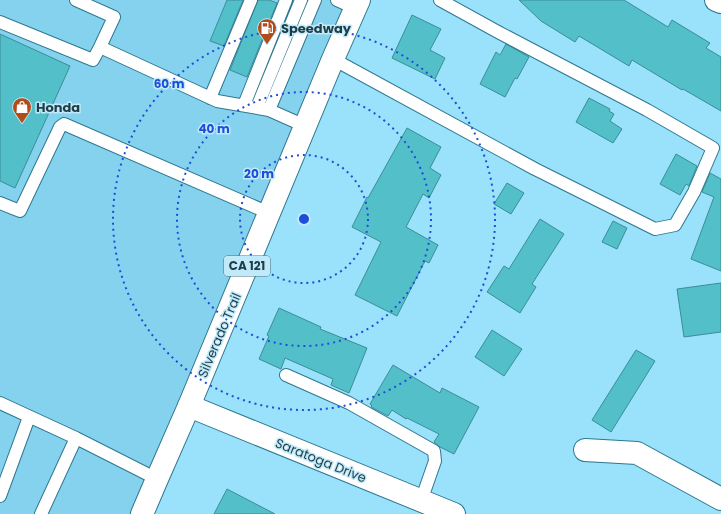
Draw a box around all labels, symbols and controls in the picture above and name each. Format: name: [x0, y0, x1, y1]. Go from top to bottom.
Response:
fuel station icon: Speedway: [256, 17, 278, 45]
place label: Speedway: [281, 19, 352, 38]
text: 60 m: [154, 75, 185, 92]
shop icon: Honda: [11, 96, 33, 124]
place label: Honda: [36, 98, 80, 117]
text: 40 m: [198, 120, 230, 137]
text: 20 m: [244, 165, 274, 182]
centre of rings: [297, 212, 311, 226]
road number: CA 121: [224, 256, 270, 276]
street label: Silverado Trail: [193, 290, 246, 381]
street label: Saratoga Drive: [272, 434, 369, 487]

